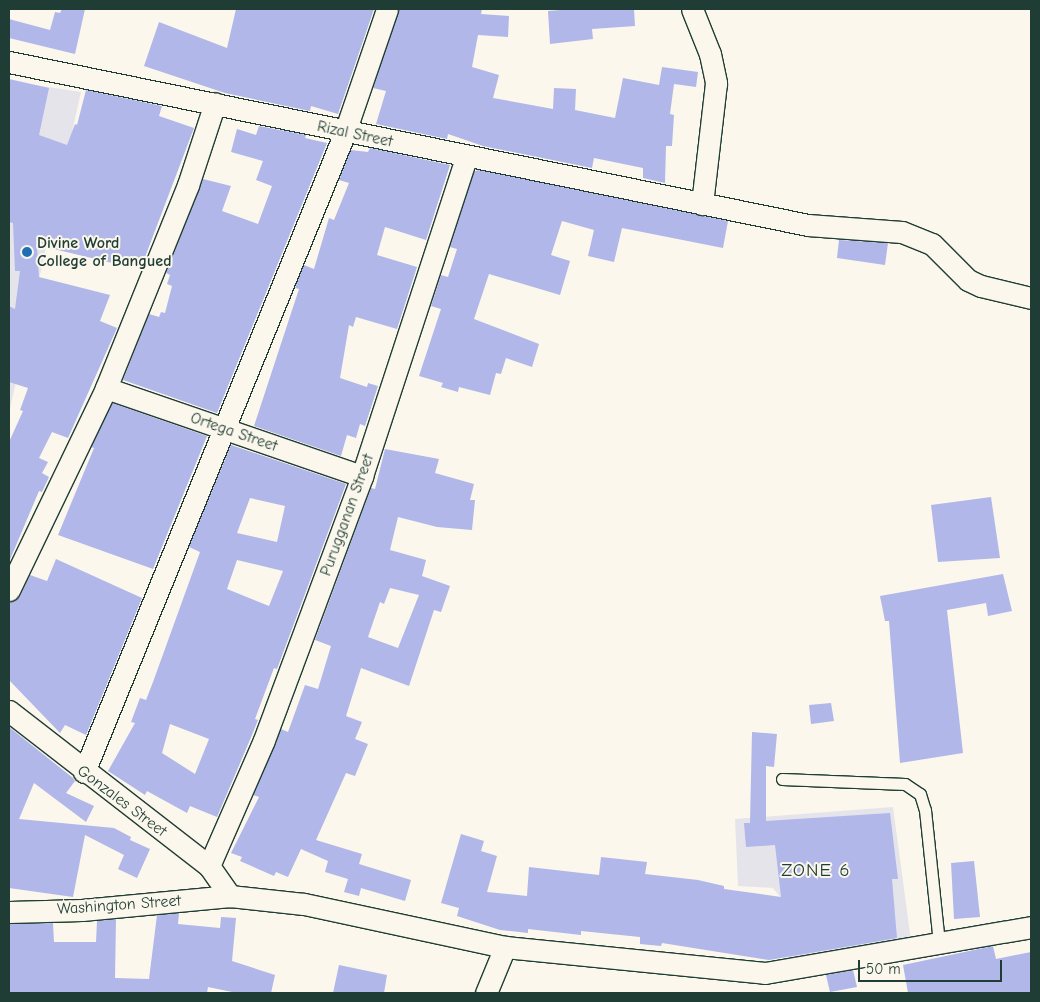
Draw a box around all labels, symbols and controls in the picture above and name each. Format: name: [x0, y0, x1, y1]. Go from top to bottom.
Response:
street label: Rizal Street: [315, 117, 395, 151]
place label: Divine Word College of Bangued: [37, 233, 171, 271]
marker: Divine Word College of Bangued: [21, 246, 33, 258]
street label: Ortega Street: [188, 408, 280, 456]
street label: Purugganan Street: [316, 451, 378, 579]
street label: Gonzales Street: [73, 761, 171, 841]
district label: ZONE 6: [781, 860, 851, 882]
street label: Washington Street: [56, 891, 182, 919]
scale bar: [860, 950, 1004, 982]
text: 50 m: [866, 960, 901, 978]

